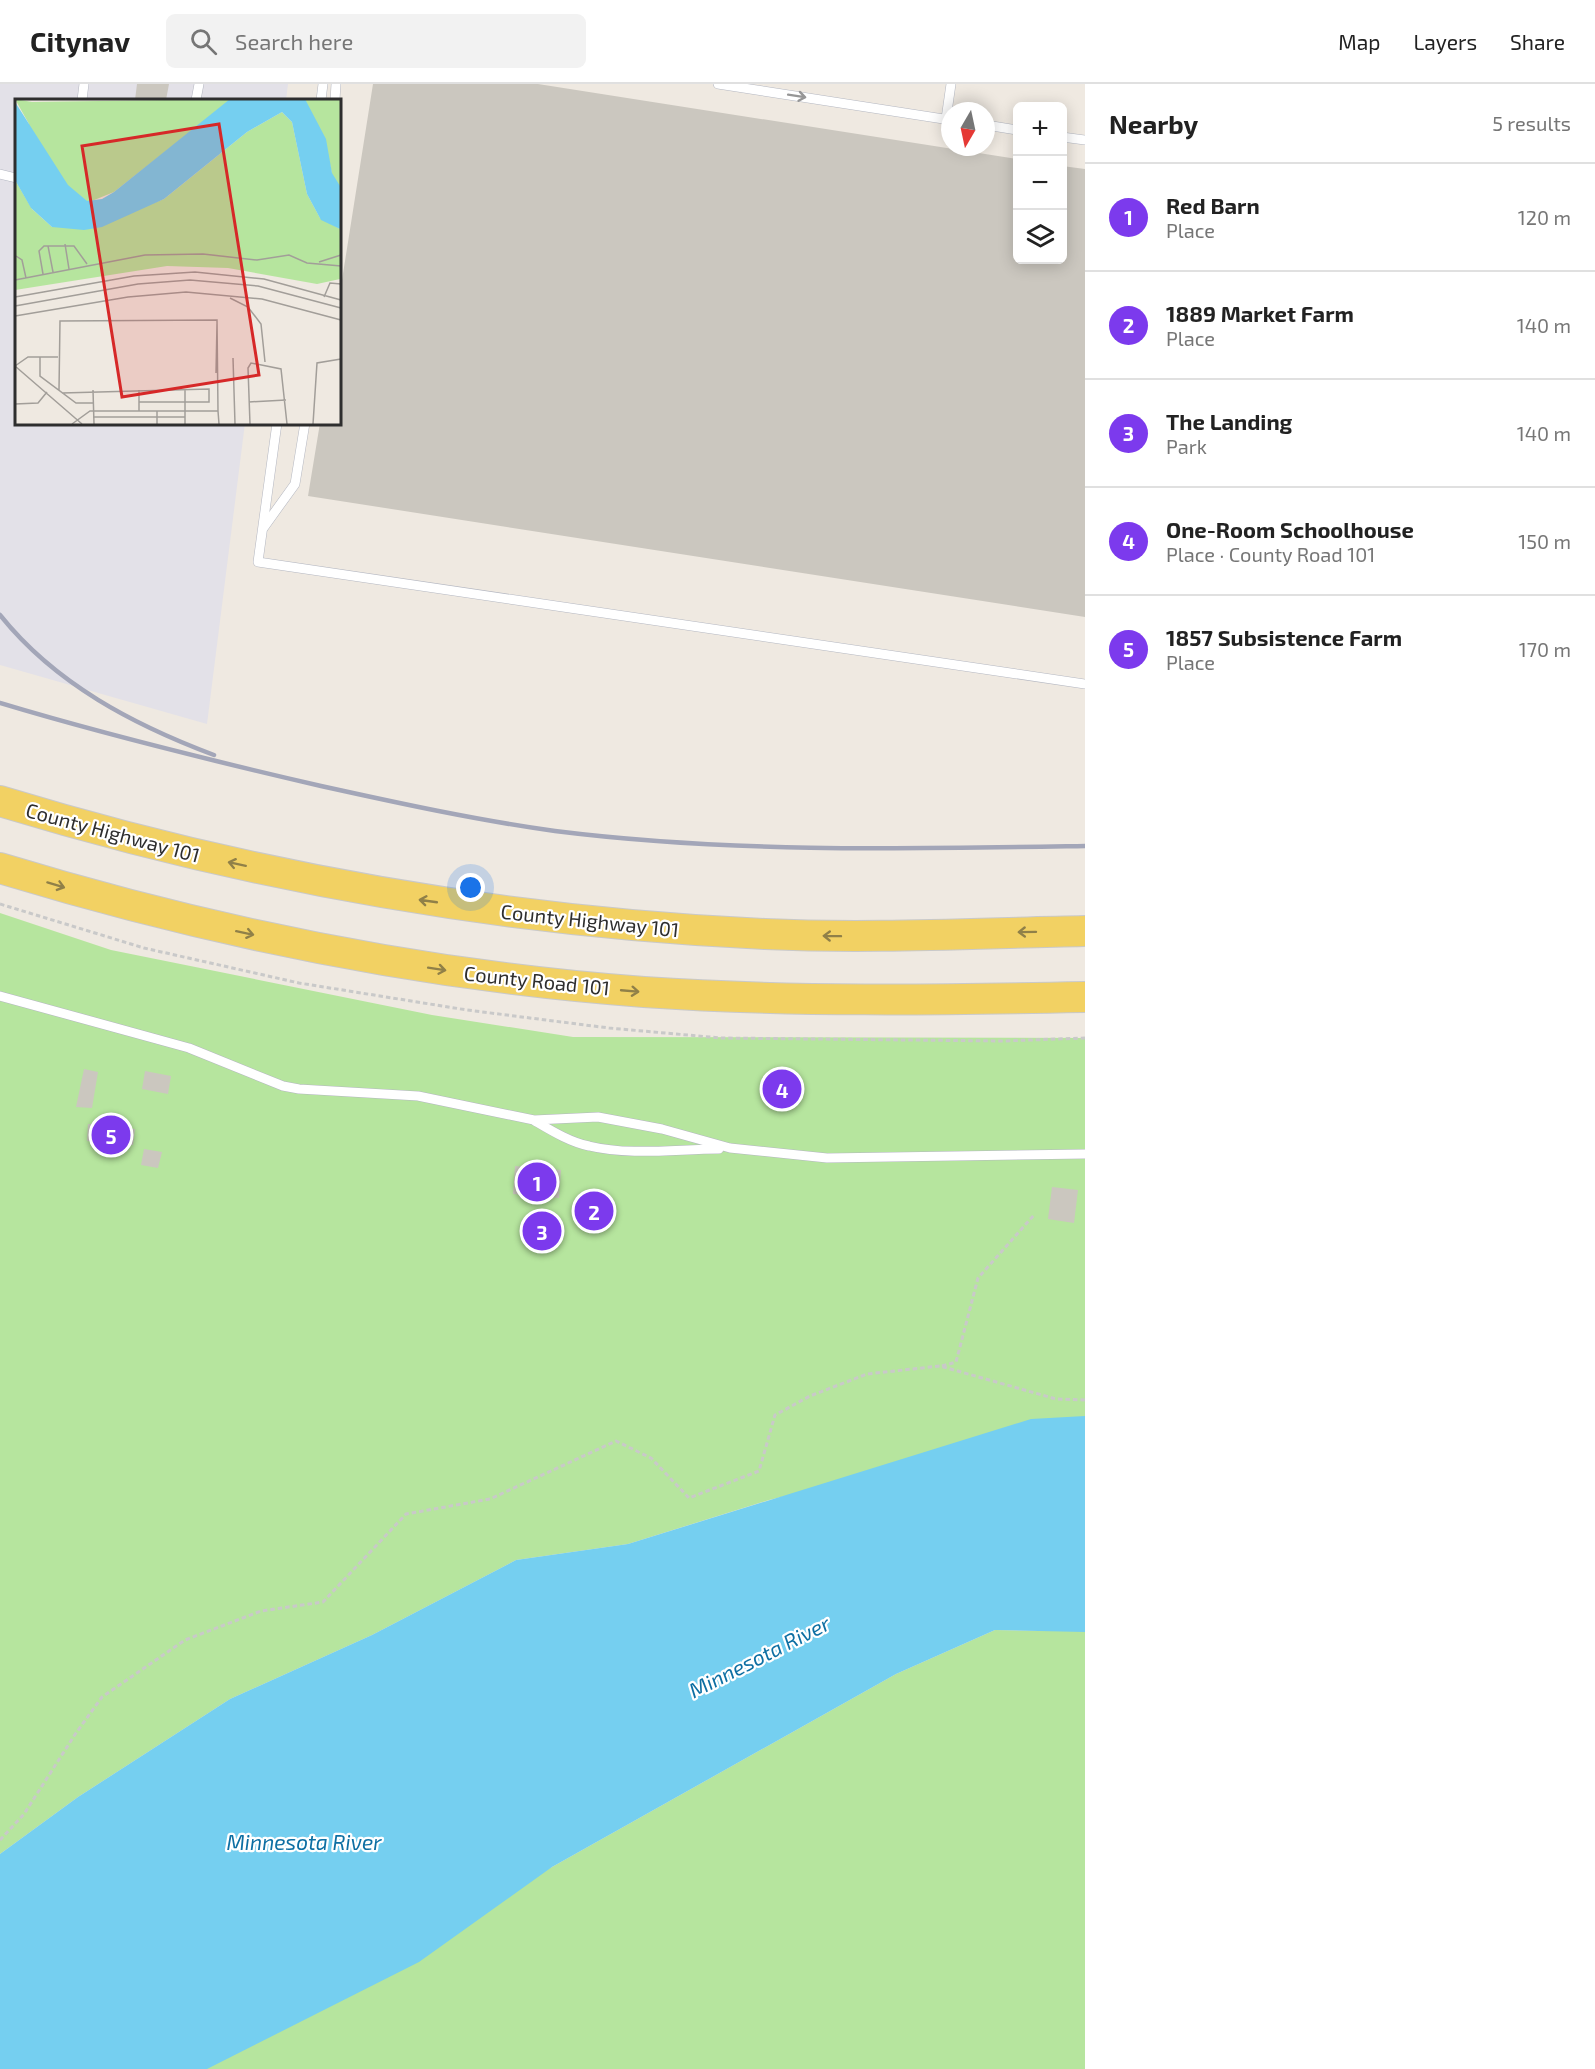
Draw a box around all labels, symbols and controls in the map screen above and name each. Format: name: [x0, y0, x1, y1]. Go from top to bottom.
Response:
search box: [166, 14, 586, 68]
text: Citynav: [30, 24, 130, 58]
icon: search: [187, 25, 220, 58]
text: Search here: [235, 28, 353, 54]
text: Map: [1338, 29, 1380, 54]
text: Layers: [1413, 29, 1477, 54]
text: Share: [1510, 29, 1565, 54]
one-way arrow: [786, 91, 806, 102]
inset map: [15, 99, 340, 424]
north arrow: [941, 102, 995, 156]
map controls: [1013, 102, 1067, 264]
button: +: [1013, 102, 1067, 156]
text: Nearby: [1109, 108, 1198, 139]
text: 5 results: [1492, 111, 1571, 135]
button: −: [1013, 156, 1067, 210]
text: Red Barn: [1166, 192, 1260, 218]
text: 1: [1124, 205, 1133, 229]
text: 120 m: [1518, 205, 1571, 229]
button: layers: [1013, 210, 1067, 264]
text: Place: [1166, 218, 1215, 242]
text: 1889 Market Farm: [1166, 300, 1354, 326]
text: 2: [1123, 313, 1134, 337]
text: 140 m: [1517, 313, 1571, 337]
text: Place: [1166, 326, 1215, 350]
text: The Landing: [1166, 408, 1292, 434]
text: 3: [1123, 421, 1134, 445]
text: 140 m: [1517, 421, 1571, 445]
text: Park: [1166, 434, 1207, 458]
text: One-Room Schoolhouse: [1166, 516, 1414, 542]
text: 4: [1122, 529, 1135, 553]
text: 150 m: [1518, 529, 1571, 553]
text: Place · County Road 101: [1166, 542, 1375, 566]
text: 1857 Subsistence Farm: [1166, 624, 1402, 650]
text: 5: [1123, 637, 1134, 661]
text: 170 m: [1519, 637, 1571, 661]
text: Place: [1166, 650, 1215, 674]
street label: County Highway 101: [23, 797, 203, 867]
one-way arrow: [228, 857, 247, 869]
your location: [456, 873, 485, 902]
one-way arrow: [46, 880, 65, 891]
one-way arrow: [419, 895, 439, 906]
street label: County Highway 101: [500, 899, 680, 941]
one-way arrow: [1017, 927, 1037, 938]
one-way arrow: [235, 928, 254, 939]
one-way arrow: [822, 930, 842, 942]
street label: County Road 101: [463, 960, 611, 1000]
one-way arrow: [426, 963, 446, 974]
one-way arrow: [620, 986, 640, 997]
pin: 4: [762, 1066, 802, 1112]
pin: 5: [92, 1112, 130, 1158]
pin: 1: [518, 1160, 556, 1204]
pin: 2: [574, 1188, 614, 1234]
pin: 3: [522, 1208, 562, 1254]
water label: Minnesota River: [684, 1609, 834, 1702]
water label: Minnesota River: [226, 1829, 382, 1854]

